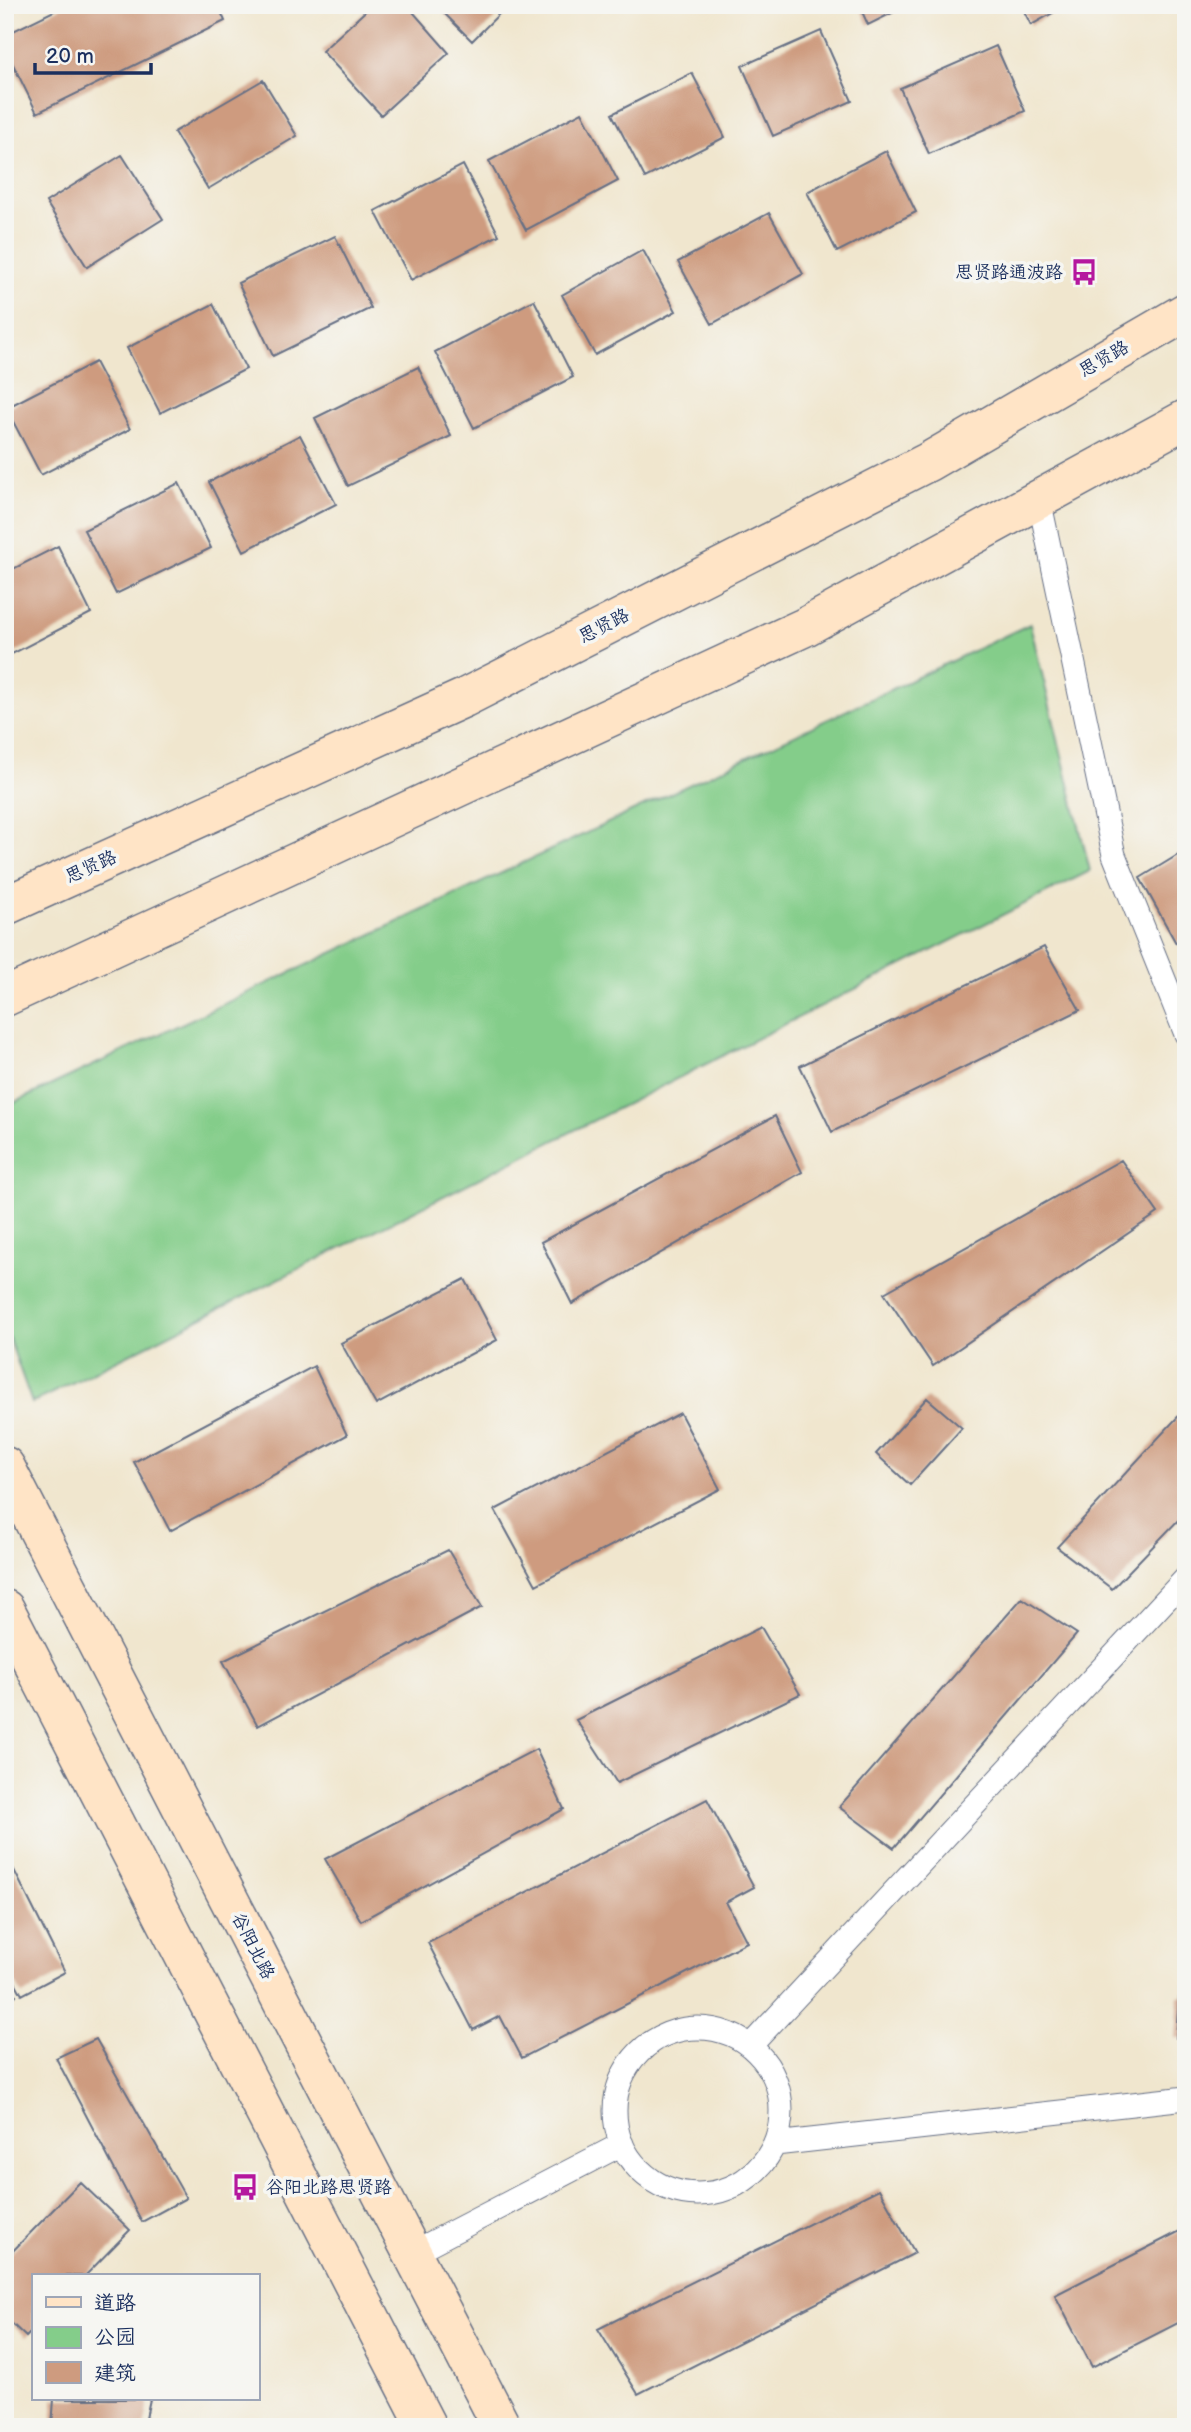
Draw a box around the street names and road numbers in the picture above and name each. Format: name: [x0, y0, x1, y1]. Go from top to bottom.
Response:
street label: 思贤路: [1075, 336, 1133, 382]
street label: 思贤路: [575, 604, 633, 648]
street label: 思贤路: [62, 846, 120, 888]
street label: 谷阳北路: [227, 1909, 279, 1983]

